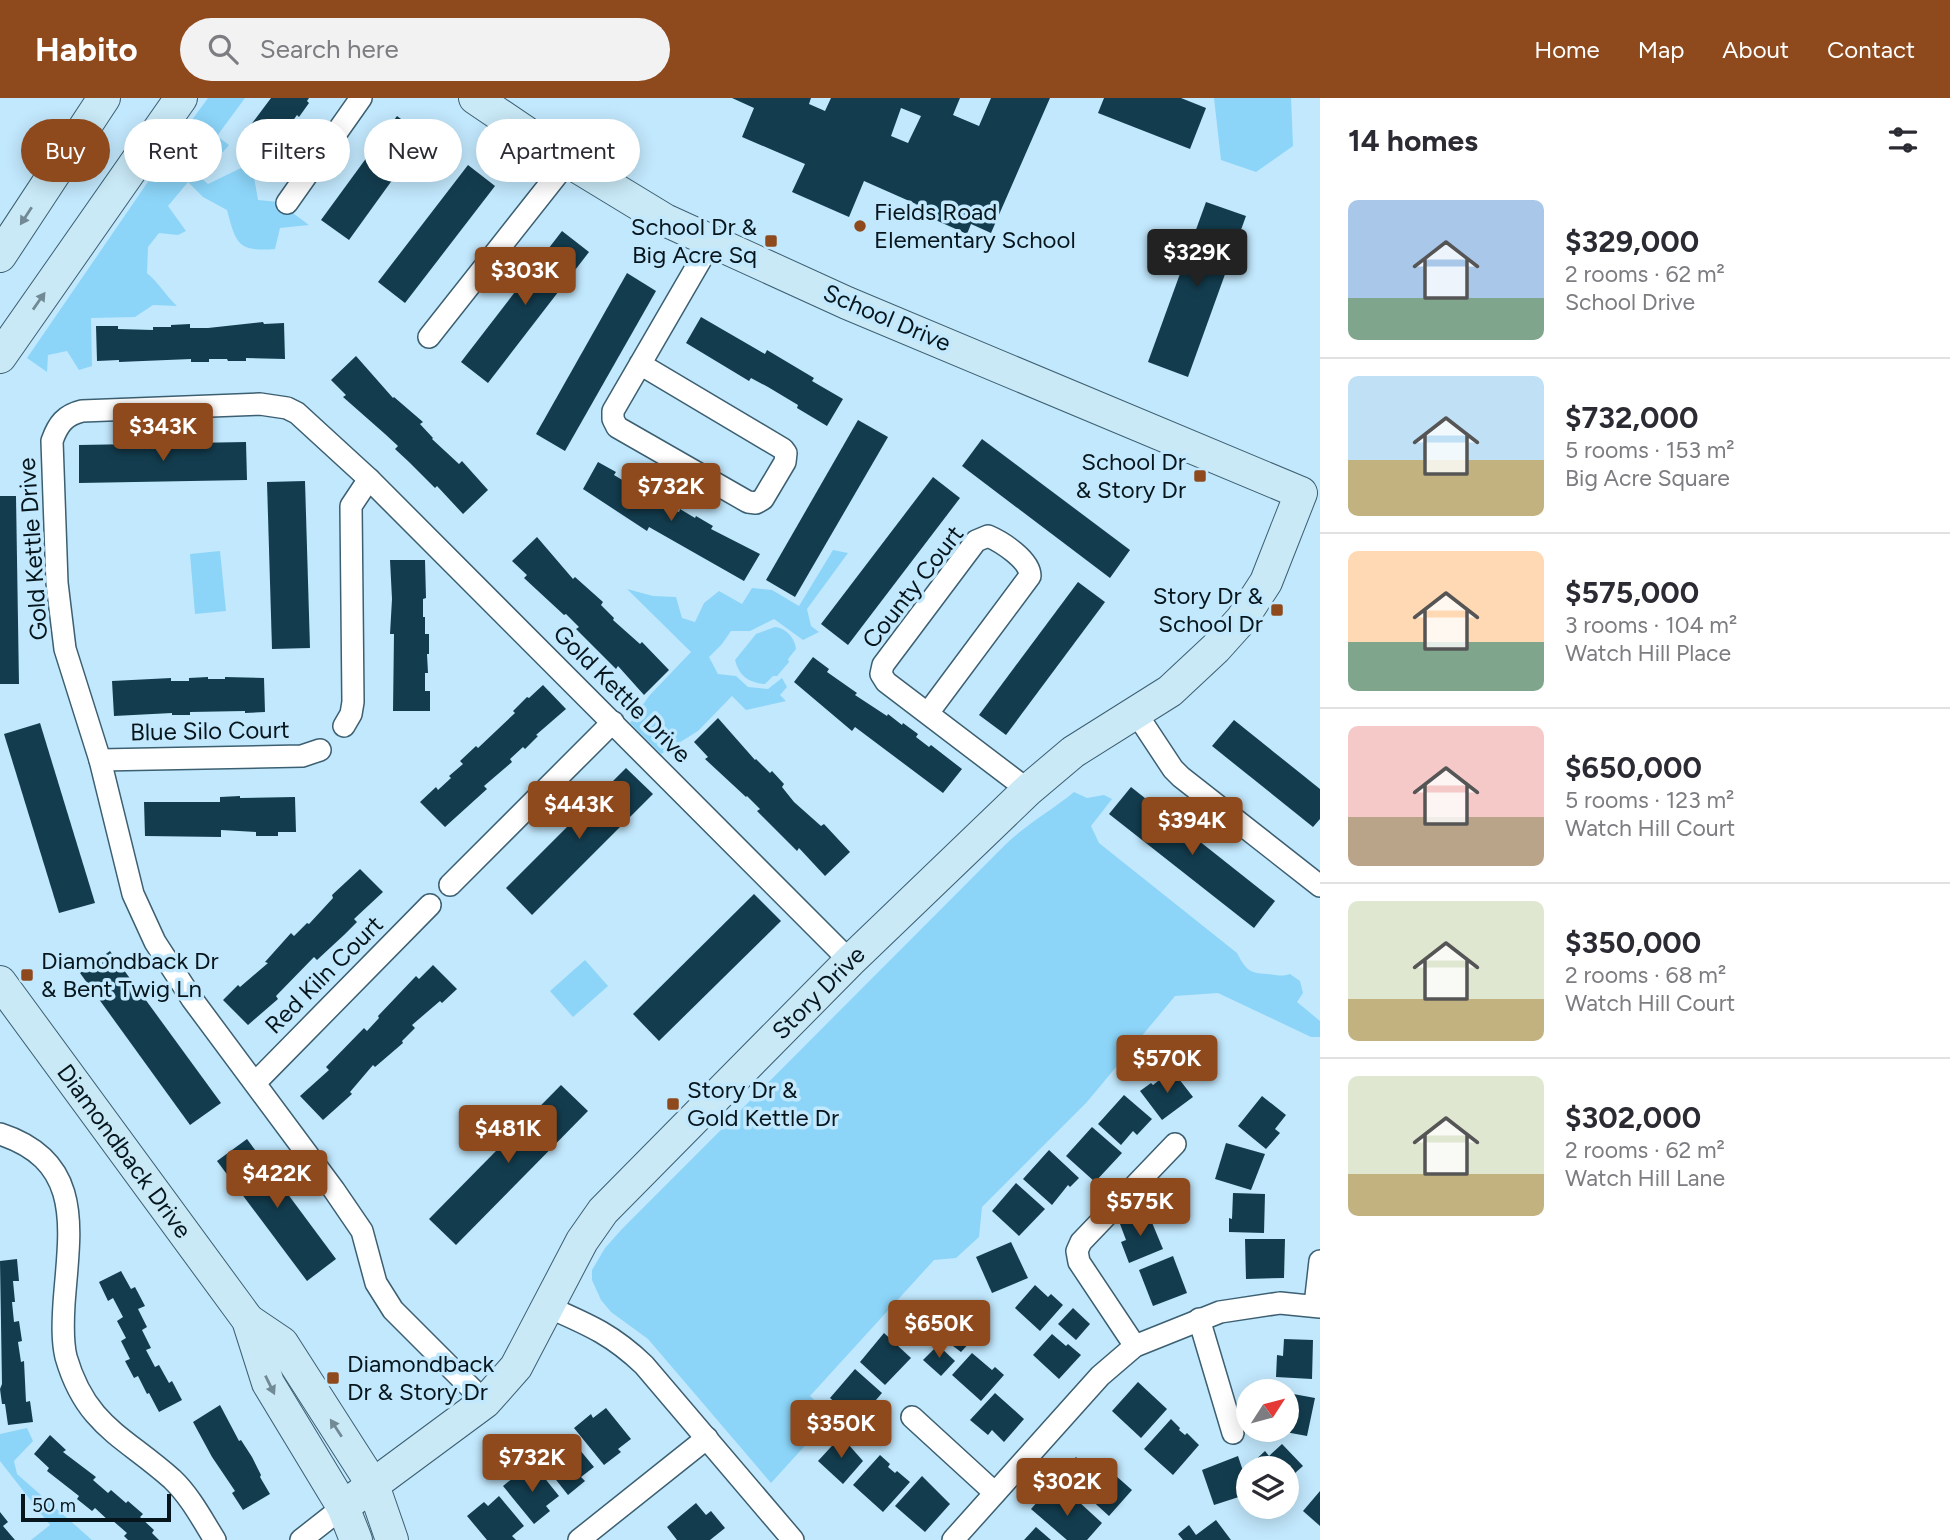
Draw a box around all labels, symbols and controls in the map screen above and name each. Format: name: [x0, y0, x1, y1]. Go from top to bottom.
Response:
search box: [180, 18, 670, 81]
text: Habito: [35, 30, 138, 69]
icon: search: [204, 30, 242, 68]
text: Search here: [260, 33, 399, 65]
text: Home: [1534, 35, 1600, 64]
text: Map: [1638, 35, 1684, 64]
text: About: [1722, 35, 1789, 64]
text: Contact: [1827, 35, 1915, 64]
chip: Buy: [21, 119, 110, 182]
chip: Rent: [124, 119, 222, 182]
chip: Filters: [236, 119, 350, 182]
chip: New: [364, 119, 462, 182]
chip: Apartment: [476, 119, 640, 182]
icon: filters: [1884, 121, 1922, 159]
text: 14 homes: [1348, 122, 1478, 159]
place label: Fields Road Elementary School: [874, 197, 1076, 254]
one-way arrow: [19, 206, 32, 226]
place label: School Dr & Big Acre Sq: [631, 212, 758, 269]
marker: Fields Road Elementary School: [852, 218, 868, 234]
text: $329,000: [1565, 223, 1699, 260]
icon: home: [1404, 228, 1488, 312]
pin: $329K: [1148, 230, 1246, 289]
marker: School Dr & Big Acre Sq: [763, 233, 779, 249]
text: $329K: [1163, 238, 1231, 266]
pin: $303K: [476, 248, 574, 307]
text: $303K: [491, 256, 559, 284]
text: 2 rooms · 62 m²: [1565, 260, 1725, 288]
street label: School Drive: [819, 278, 955, 357]
text: School Drive: [1565, 288, 1695, 316]
one-way arrow: [32, 292, 46, 310]
text: $732,000: [1565, 399, 1698, 436]
pin: $343K: [114, 404, 212, 463]
icon: home: [1404, 404, 1488, 488]
text: $343K: [129, 412, 197, 440]
text: 5 rooms · 153 m²: [1565, 436, 1735, 464]
place label: School Dr & Story Dr: [1076, 447, 1186, 504]
street label: Gold Kettle Drive: [12, 457, 53, 641]
pin: $732K: [622, 464, 720, 523]
text: Big Acre Square: [1565, 464, 1730, 492]
marker: School Dr & Story Dr: [1192, 468, 1208, 484]
text: $732K: [638, 472, 704, 500]
street label: County Court: [856, 520, 969, 654]
text: $575,000: [1565, 574, 1699, 611]
icon: home: [1404, 579, 1488, 663]
place label: Story Dr & School Dr: [1153, 581, 1264, 638]
marker: Story Dr & School Dr: [1269, 602, 1285, 618]
text: 3 rooms · 104 m²: [1565, 611, 1737, 639]
street label: Gold Kettle Drive: [547, 619, 697, 769]
text: Watch Hill Place: [1565, 639, 1731, 667]
street label: Blue Silo Court: [130, 715, 290, 746]
text: $650,000: [1565, 749, 1702, 786]
icon: home: [1404, 754, 1488, 838]
pin: $443K: [530, 782, 628, 841]
text: 5 rooms · 123 m²: [1565, 786, 1734, 814]
text: $443K: [544, 790, 614, 818]
pin: $394K: [1143, 798, 1241, 857]
text: $394K: [1158, 806, 1226, 834]
text: Watch Hill Court: [1565, 814, 1735, 842]
street label: Red Kiln Court: [259, 910, 389, 1040]
text: $350,000: [1565, 924, 1701, 961]
icon: home: [1404, 929, 1488, 1013]
street label: Story Drive: [766, 940, 871, 1045]
place label: Diamondback Dr & Bent Twig Ln: [41, 946, 219, 1003]
text: 2 rooms · 68 m²: [1565, 961, 1726, 989]
marker: Diamondback Dr & Bent Twig Ln: [19, 967, 35, 983]
text: Watch Hill Court: [1565, 989, 1735, 1017]
pin: $570K: [1118, 1035, 1216, 1095]
text: $570K: [1132, 1044, 1202, 1072]
street label: Diamondback Drive: [51, 1058, 198, 1244]
place label: Story Dr & Gold Kettle Dr: [687, 1075, 839, 1132]
marker: Story Dr & Gold Kettle Dr: [665, 1096, 681, 1112]
text: $302,000: [1565, 1099, 1701, 1136]
icon: home: [1404, 1104, 1488, 1188]
pin: $481K: [459, 1105, 557, 1165]
text: $481K: [475, 1114, 541, 1142]
text: 2 rooms · 62 m²: [1565, 1136, 1725, 1164]
pin: $422K: [228, 1150, 326, 1210]
text: $422K: [242, 1159, 312, 1187]
text: Watch Hill Lane: [1565, 1164, 1725, 1192]
pin: $575K: [1091, 1178, 1189, 1238]
text: $575K: [1106, 1187, 1174, 1215]
pin: $650K: [890, 1300, 988, 1360]
text: $650K: [904, 1309, 974, 1337]
place label: Diamondback Dr & Story Dr: [347, 1349, 494, 1406]
marker: Diamondback Dr & Story Dr: [325, 1370, 341, 1386]
one-way arrow: [265, 1375, 276, 1395]
north arrow: [1236, 1379, 1298, 1442]
map controls: [1236, 1379, 1299, 1519]
pin: $350K: [792, 1400, 890, 1460]
text: $350K: [806, 1409, 876, 1437]
one-way arrow: [330, 1418, 343, 1437]
pin: $732K: [483, 1434, 581, 1494]
text: $732K: [499, 1443, 565, 1471]
button: layers: [1236, 1456, 1299, 1519]
pin: $302K: [1018, 1458, 1116, 1518]
text: $302K: [1032, 1467, 1102, 1495]
scale bar: [21, 1491, 172, 1523]
text: 50 m: [32, 1494, 76, 1517]

